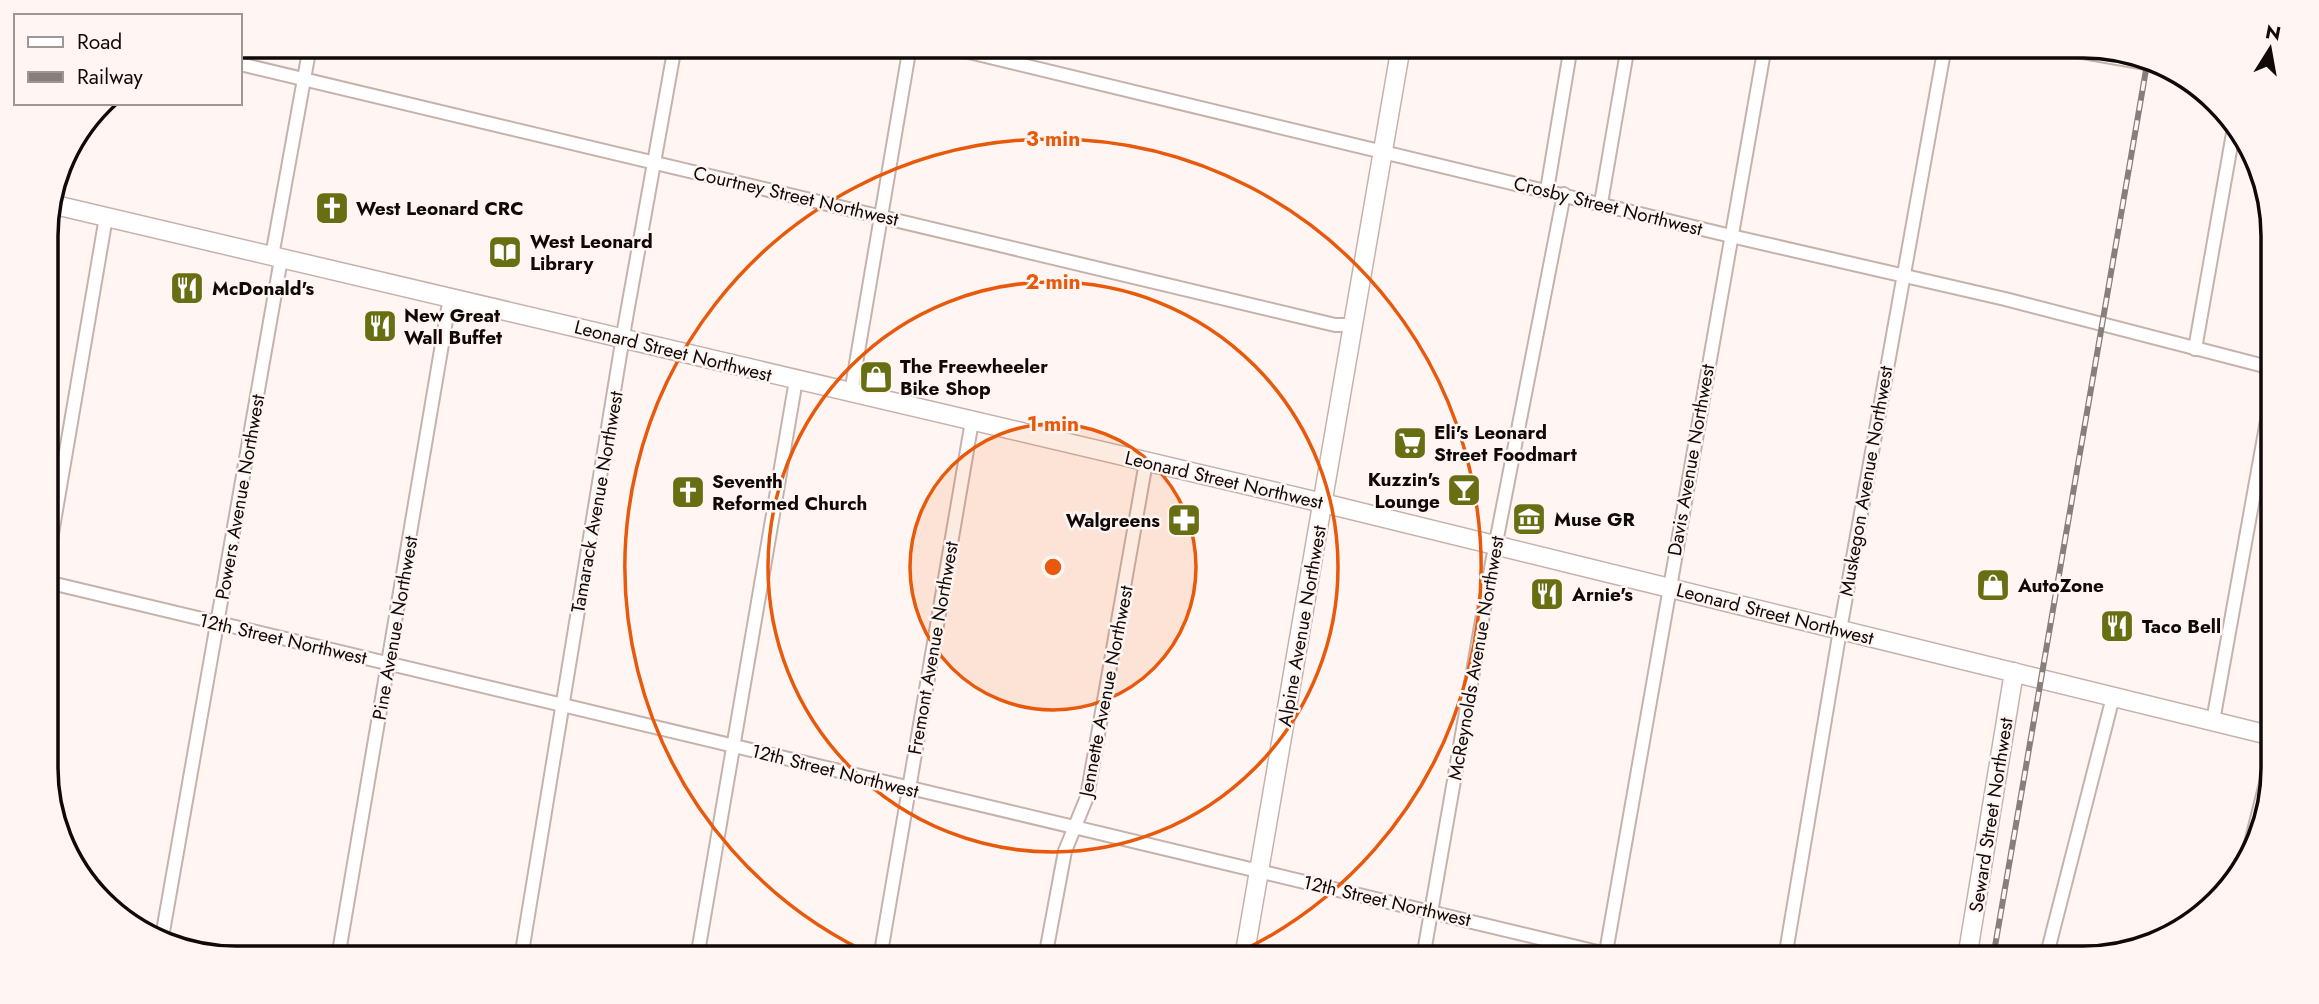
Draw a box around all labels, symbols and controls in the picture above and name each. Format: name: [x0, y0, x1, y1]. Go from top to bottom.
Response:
legend: [14, 14, 242, 105]
north arrow: [2235, 14, 2305, 84]
text: N: [2263, 18, 2283, 47]
text: Road: [77, 27, 122, 57]
text: Railway: [77, 62, 143, 92]
text: 3 min: [1026, 124, 1080, 154]
street label: Courtney Street Northwest: [691, 159, 902, 233]
street label: Crosby Street Northwest: [1511, 169, 1706, 243]
church icon: West Leonard CRC: [313, 189, 351, 227]
place label: West Leonard CRC: [356, 195, 523, 222]
place label: West Leonard Library: [530, 228, 653, 277]
library icon: West Leonard Library: [486, 233, 524, 271]
text: 2 min: [1025, 267, 1081, 297]
restaurant icon: McDonald's: [168, 269, 206, 307]
place label: McDonald's: [212, 275, 314, 302]
place label: New Great Wall Buffet: [404, 302, 502, 351]
restaurant icon: New Great Wall Buffet: [361, 307, 399, 345]
street label: Leonard Street Northwest: [571, 313, 775, 389]
place label: The Freewheeler Bike Shop: [900, 353, 1048, 402]
shop icon: The Freewheeler Bike Shop: [857, 358, 895, 396]
street label: Davis Avenue Northwest: [1661, 362, 1721, 558]
street label: Muskegon Avenue Northwest: [1832, 363, 1900, 598]
street label: Tamarack Avenue Northwest: [564, 389, 630, 615]
street label: Powers Avenue Northwest: [209, 392, 271, 602]
text: 1 min: [1027, 409, 1079, 439]
place label: Eli's Leonard Street Foodmart: [1434, 419, 1577, 468]
supermarket icon: Eli's Leonard Street Foodmart: [1391, 424, 1429, 462]
street label: Leonard Street Northwest: [1122, 444, 1326, 516]
place label: Kuzzin's Lounge: [1368, 466, 1440, 515]
place label: Seventh Reformed Church: [712, 468, 867, 517]
bar icon: Kuzzin's Lounge: [1445, 471, 1483, 509]
church icon: Seventh Reformed Church: [669, 473, 707, 511]
museum icon: Muse GR: [1510, 500, 1548, 538]
pharmacy icon: Walgreens: [1165, 501, 1203, 539]
place label: Muse GR: [1554, 506, 1636, 533]
place label: Walgreens: [1066, 507, 1160, 534]
street label: Alpine Avenue Northwest: [1271, 523, 1333, 729]
street label: Pine Avenue Northwest: [366, 533, 425, 722]
street label: McReynolds Avenue Northwest: [1441, 533, 1511, 782]
street label: Fremont Avenue Northwest: [901, 539, 965, 757]
centre of rings: [1041, 555, 1065, 579]
shop icon: AutoZone: [1974, 566, 2012, 604]
place label: AutoZone: [2017, 572, 2104, 599]
restaurant icon: Arnie's: [1528, 575, 1566, 613]
street label: Leonard Street Northwest: [1673, 576, 1877, 652]
place label: Arnie's: [1571, 581, 1633, 608]
street label: Jennette Avenue Northwest: [1072, 583, 1140, 802]
street label: 12th Street Northwest: [196, 607, 370, 672]
restaurant icon: Taco Bell: [2098, 607, 2136, 645]
place label: Taco Bell: [2142, 613, 2221, 640]
street label: Seward Street Northwest: [1962, 715, 2020, 914]
street label: 12th Street Northwest: [749, 737, 922, 805]
street label: 12th Street Northwest: [1300, 869, 1474, 934]

